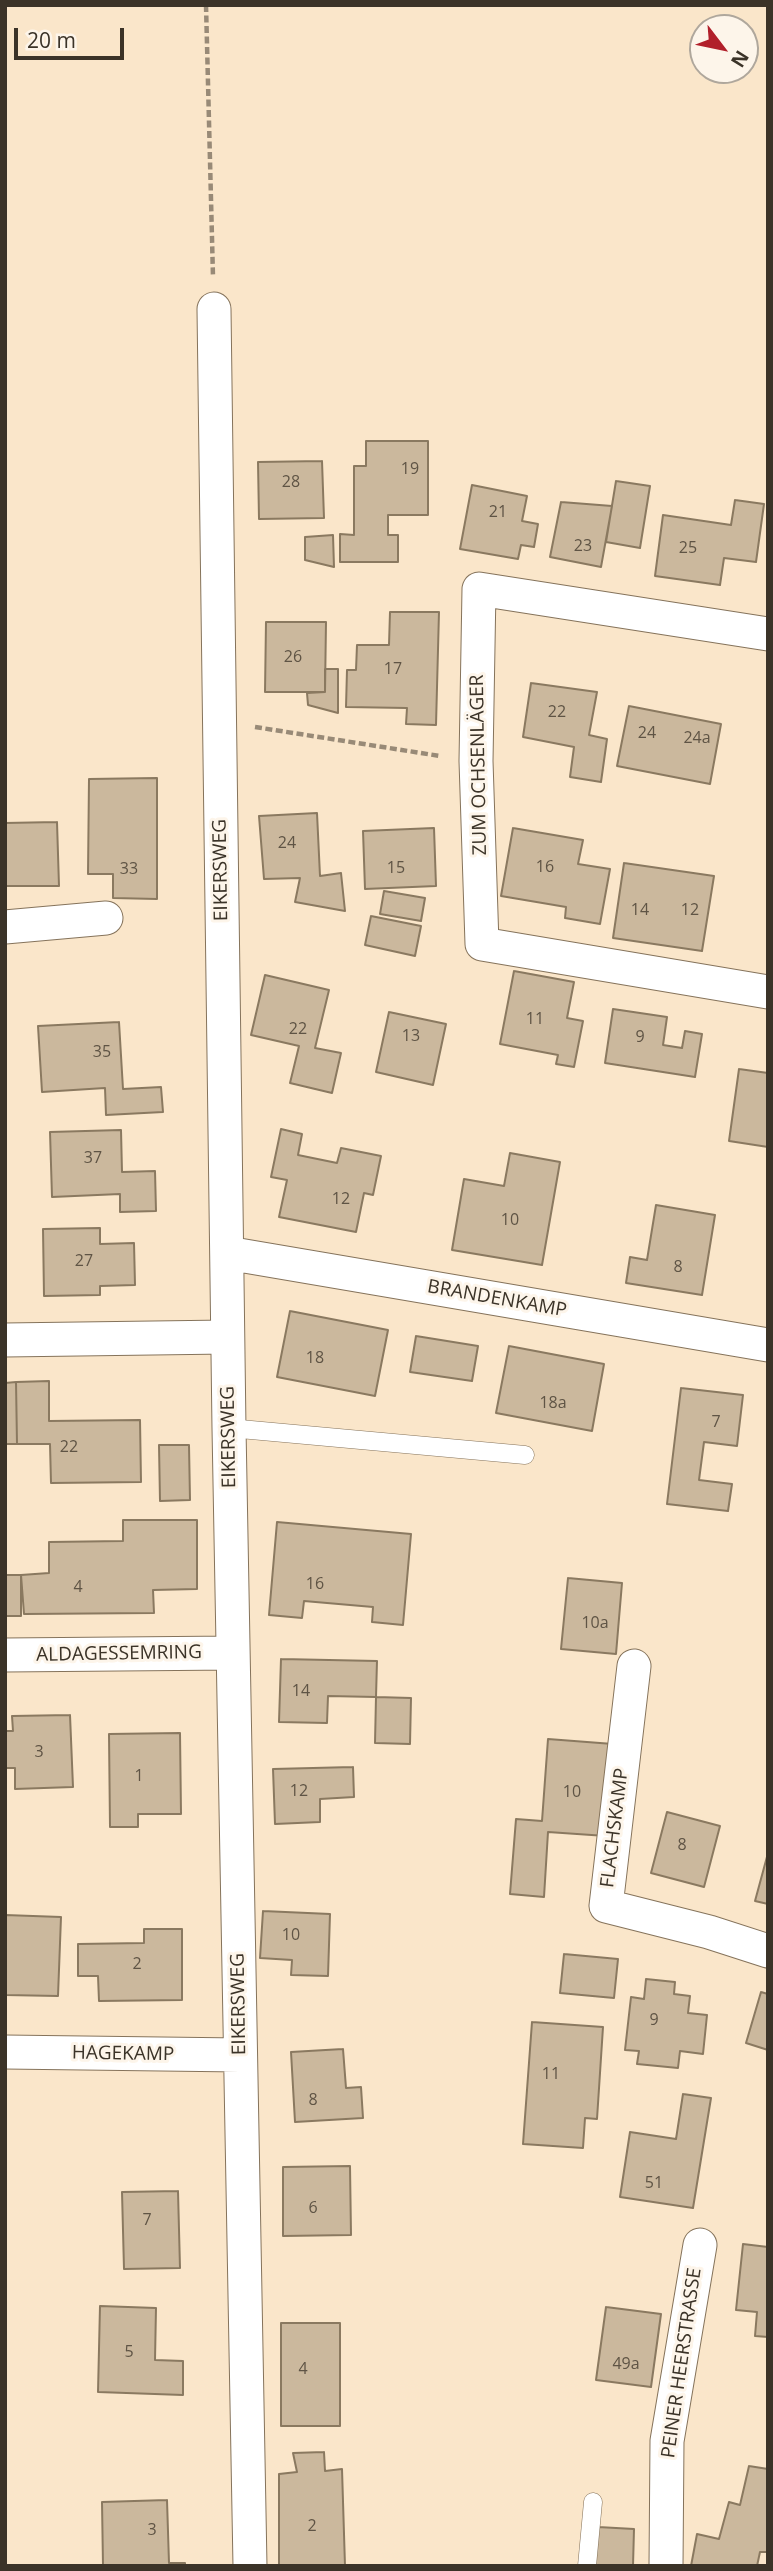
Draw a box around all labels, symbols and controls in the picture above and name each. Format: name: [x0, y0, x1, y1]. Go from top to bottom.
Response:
scale bar: [18, 14, 128, 58]
north arrow: [689, 14, 759, 84]
text: 20 m: [27, 26, 76, 54]
text: N: [725, 46, 755, 73]
house number: 19: [401, 459, 419, 479]
house number: 28: [282, 472, 300, 492]
house number: 21: [489, 502, 507, 522]
house number: 23: [574, 536, 592, 556]
house number: 25: [679, 538, 697, 558]
house number: 26: [284, 647, 302, 667]
house number: 17: [384, 659, 402, 679]
street label: ZUM OCHSENLÄGER: [466, 674, 492, 856]
house number: 22: [548, 702, 566, 722]
house number: 24: [638, 723, 656, 743]
house number: 24a: [683, 728, 711, 748]
street label: EIKERSWEG: [209, 819, 233, 921]
house number: 24: [278, 833, 296, 853]
house number: 16: [536, 857, 554, 877]
house number: 15: [387, 858, 405, 878]
house number: 33: [120, 859, 138, 879]
house number: 14: [631, 900, 649, 920]
house number: 12: [681, 900, 699, 920]
house number: 11: [526, 1009, 544, 1029]
house number: 22: [289, 1019, 307, 1039]
house number: 13: [402, 1026, 420, 1046]
house number: 9: [635, 1027, 645, 1047]
house number: 35: [93, 1042, 111, 1062]
house number: 37: [84, 1148, 102, 1168]
house number: 12: [332, 1189, 350, 1209]
house number: 10: [501, 1210, 519, 1230]
house number: 27: [75, 1251, 93, 1271]
house number: 8: [673, 1257, 683, 1277]
street label: BRANDENKAMP: [426, 1276, 568, 1322]
house number: 18: [306, 1348, 324, 1368]
street label: EIKERSWEG: [217, 1386, 241, 1488]
house number: 18a: [539, 1393, 567, 1413]
house number: 7: [711, 1412, 721, 1432]
house number: 22: [60, 1437, 78, 1457]
house number: 16: [306, 1574, 324, 1594]
house number: 4: [73, 1577, 83, 1597]
house number: 10a: [581, 1613, 609, 1633]
street label: ALDAGESSEMRING: [36, 1641, 202, 1667]
house number: 14: [292, 1681, 310, 1701]
house number: 3: [34, 1742, 44, 1762]
house number: 1: [134, 1766, 144, 1786]
street label: FLACHSKAMP: [596, 1767, 634, 1889]
house number: 12: [290, 1781, 308, 1801]
house number: 10: [563, 1782, 581, 1802]
house number: 8: [677, 1835, 687, 1855]
house number: 10: [282, 1925, 300, 1945]
street label: EIKERSWEG: [227, 1953, 251, 2055]
house number: 2: [132, 1954, 142, 1974]
house number: 9: [649, 2010, 659, 2030]
street label: HAGEKAMP: [72, 2042, 174, 2066]
house number: 11: [542, 2064, 560, 2084]
house number: 8: [308, 2090, 318, 2110]
house number: 51: [645, 2173, 663, 2193]
house number: 6: [308, 2198, 318, 2218]
house number: 7: [142, 2210, 152, 2230]
street label: PEINER HEERSTRASSE: [657, 2267, 707, 2459]
house number: 5: [124, 2342, 134, 2362]
house number: 49a: [612, 2354, 640, 2374]
house number: 4: [298, 2359, 308, 2379]
house number: 2: [307, 2516, 317, 2536]
house number: 3: [147, 2520, 157, 2540]

